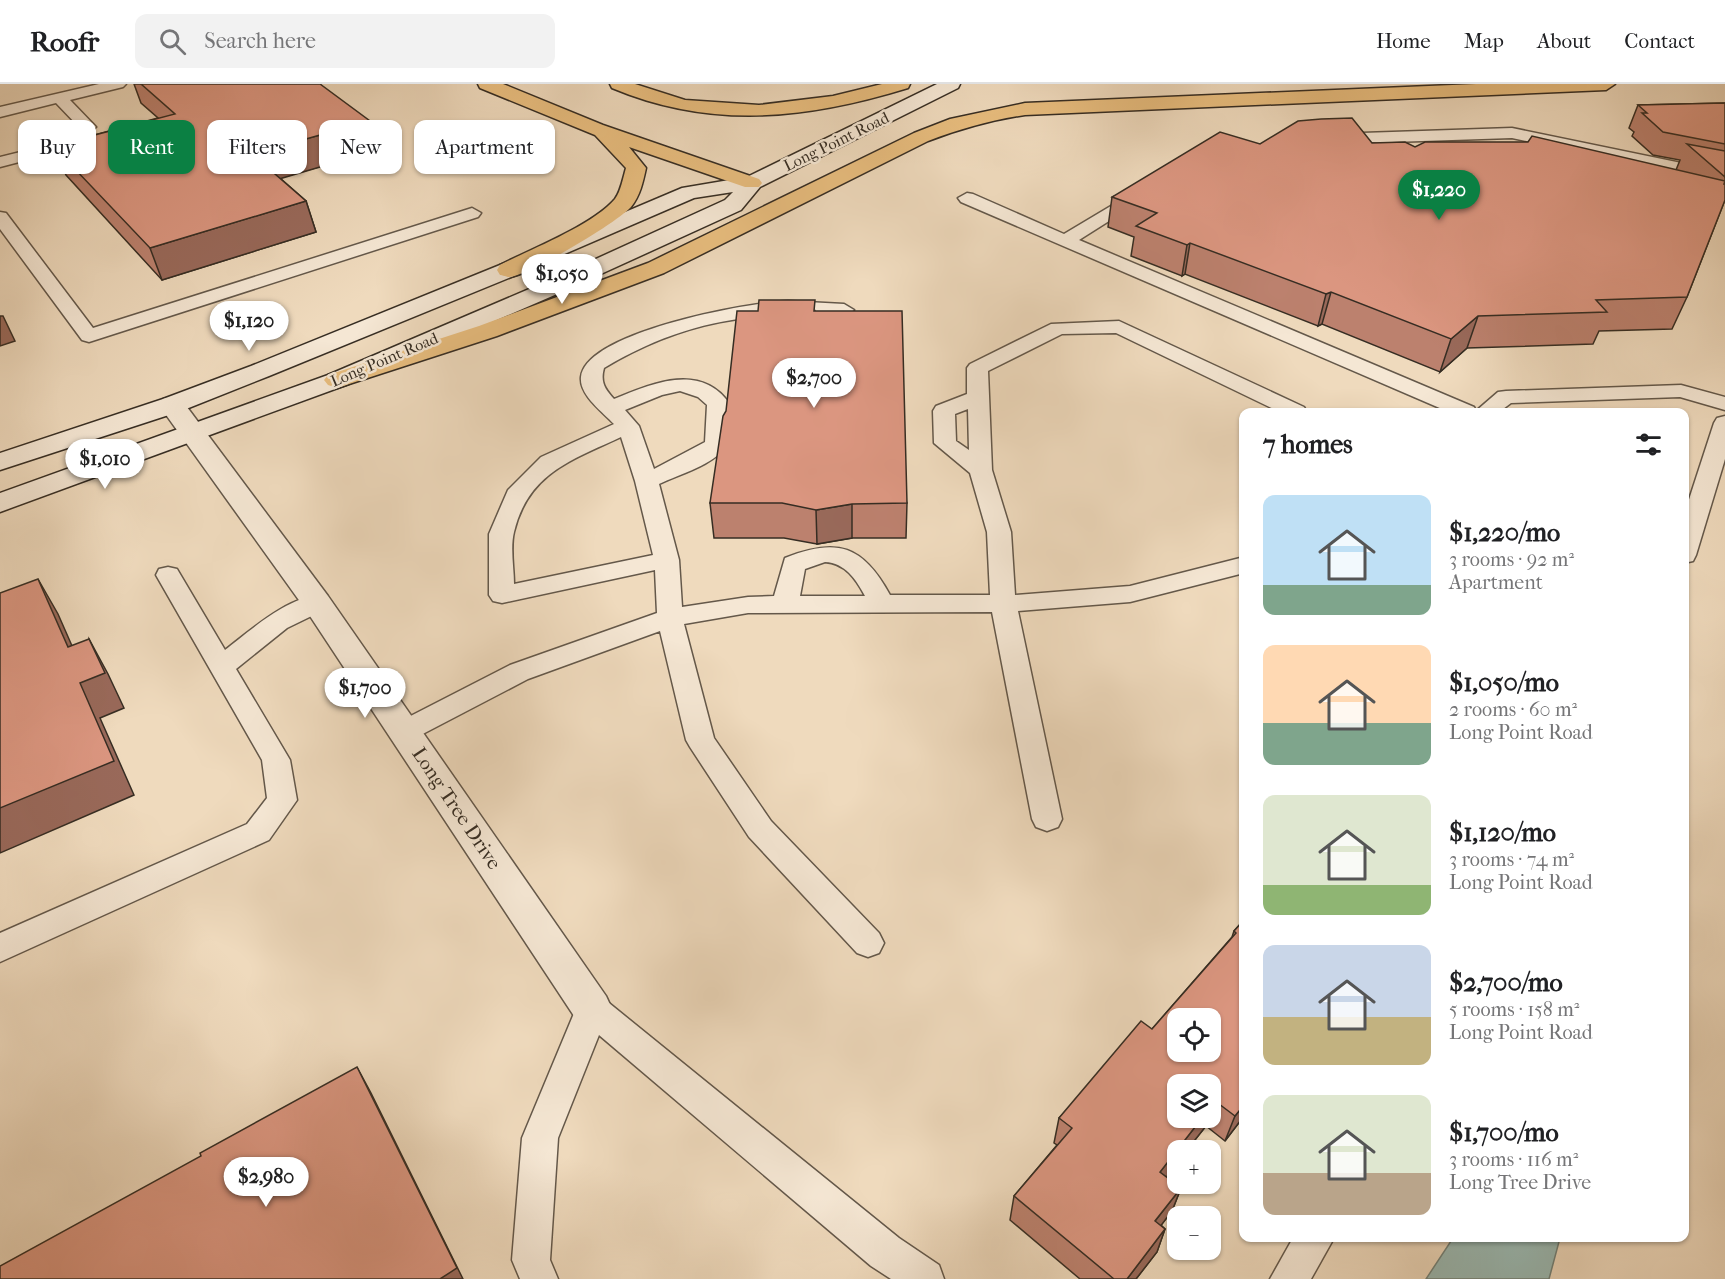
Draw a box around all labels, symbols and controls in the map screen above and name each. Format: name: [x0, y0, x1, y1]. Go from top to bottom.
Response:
search box: [135, 14, 555, 68]
text: Roofr: [30, 25, 99, 58]
icon: search: [156, 25, 189, 58]
text: Search here: [204, 28, 316, 54]
text: Home: [1376, 29, 1431, 53]
text: Map: [1464, 29, 1504, 53]
text: About: [1537, 29, 1591, 53]
text: Contact: [1624, 29, 1695, 53]
street label: Long Point Road: [780, 108, 892, 175]
chip: Buy: [18, 120, 96, 174]
chip: Rent: [108, 120, 195, 174]
chip: Filters: [207, 120, 307, 174]
chip: New: [319, 120, 402, 174]
chip: Apartment: [414, 120, 555, 174]
pin: $1,220: [1390, 170, 1488, 221]
text: $1,220: [1412, 178, 1466, 201]
pin: $1,050: [513, 254, 611, 305]
text: $1,050: [536, 262, 588, 285]
pin: $1,120: [200, 301, 298, 352]
text: $1,120: [224, 309, 274, 332]
street label: Long Point Road: [328, 328, 441, 391]
pin: $2,700: [765, 358, 863, 409]
text: $2,700: [786, 366, 842, 389]
icon: filters: [1632, 428, 1665, 461]
text: 7 homes: [1263, 429, 1353, 460]
pin: $1,010: [56, 439, 154, 490]
text: $1,010: [79, 447, 131, 470]
text: $1,220/mo: [1449, 517, 1560, 548]
icon: home: [1311, 519, 1383, 591]
text: 3 rooms · 92 m²: [1449, 548, 1574, 571]
text: Apartment: [1449, 571, 1543, 594]
text: $1,050/mo: [1449, 667, 1559, 698]
pin: $1,700: [316, 668, 414, 719]
icon: home: [1311, 669, 1383, 741]
text: $1,700: [339, 676, 391, 699]
text: 2 rooms · 60 m²: [1449, 698, 1577, 721]
text: Long Point Road: [1449, 721, 1593, 744]
street label: Long Tree Drive: [407, 743, 506, 874]
text: $1,120/mo: [1449, 817, 1556, 848]
icon: home: [1311, 819, 1383, 891]
text: 3 rooms · 74 m²: [1449, 848, 1574, 871]
text: Long Point Road: [1449, 871, 1593, 894]
text: $2,700/mo: [1449, 967, 1563, 998]
icon: home: [1311, 969, 1383, 1041]
text: 5 rooms · 158 m²: [1449, 998, 1579, 1021]
map controls: [1167, 1008, 1221, 1260]
button: locate: [1167, 1008, 1221, 1062]
text: Long Point Road: [1449, 1021, 1593, 1044]
button: layers: [1167, 1074, 1221, 1128]
text: $1,700/mo: [1449, 1117, 1559, 1148]
icon: home: [1311, 1119, 1383, 1191]
button: +: [1167, 1140, 1221, 1194]
text: 3 rooms · 116 m²: [1449, 1148, 1578, 1171]
pin: $2,980: [217, 1157, 315, 1208]
text: $2,980: [238, 1165, 294, 1188]
text: Long Tree Drive: [1449, 1171, 1591, 1194]
button: −: [1167, 1206, 1221, 1260]

